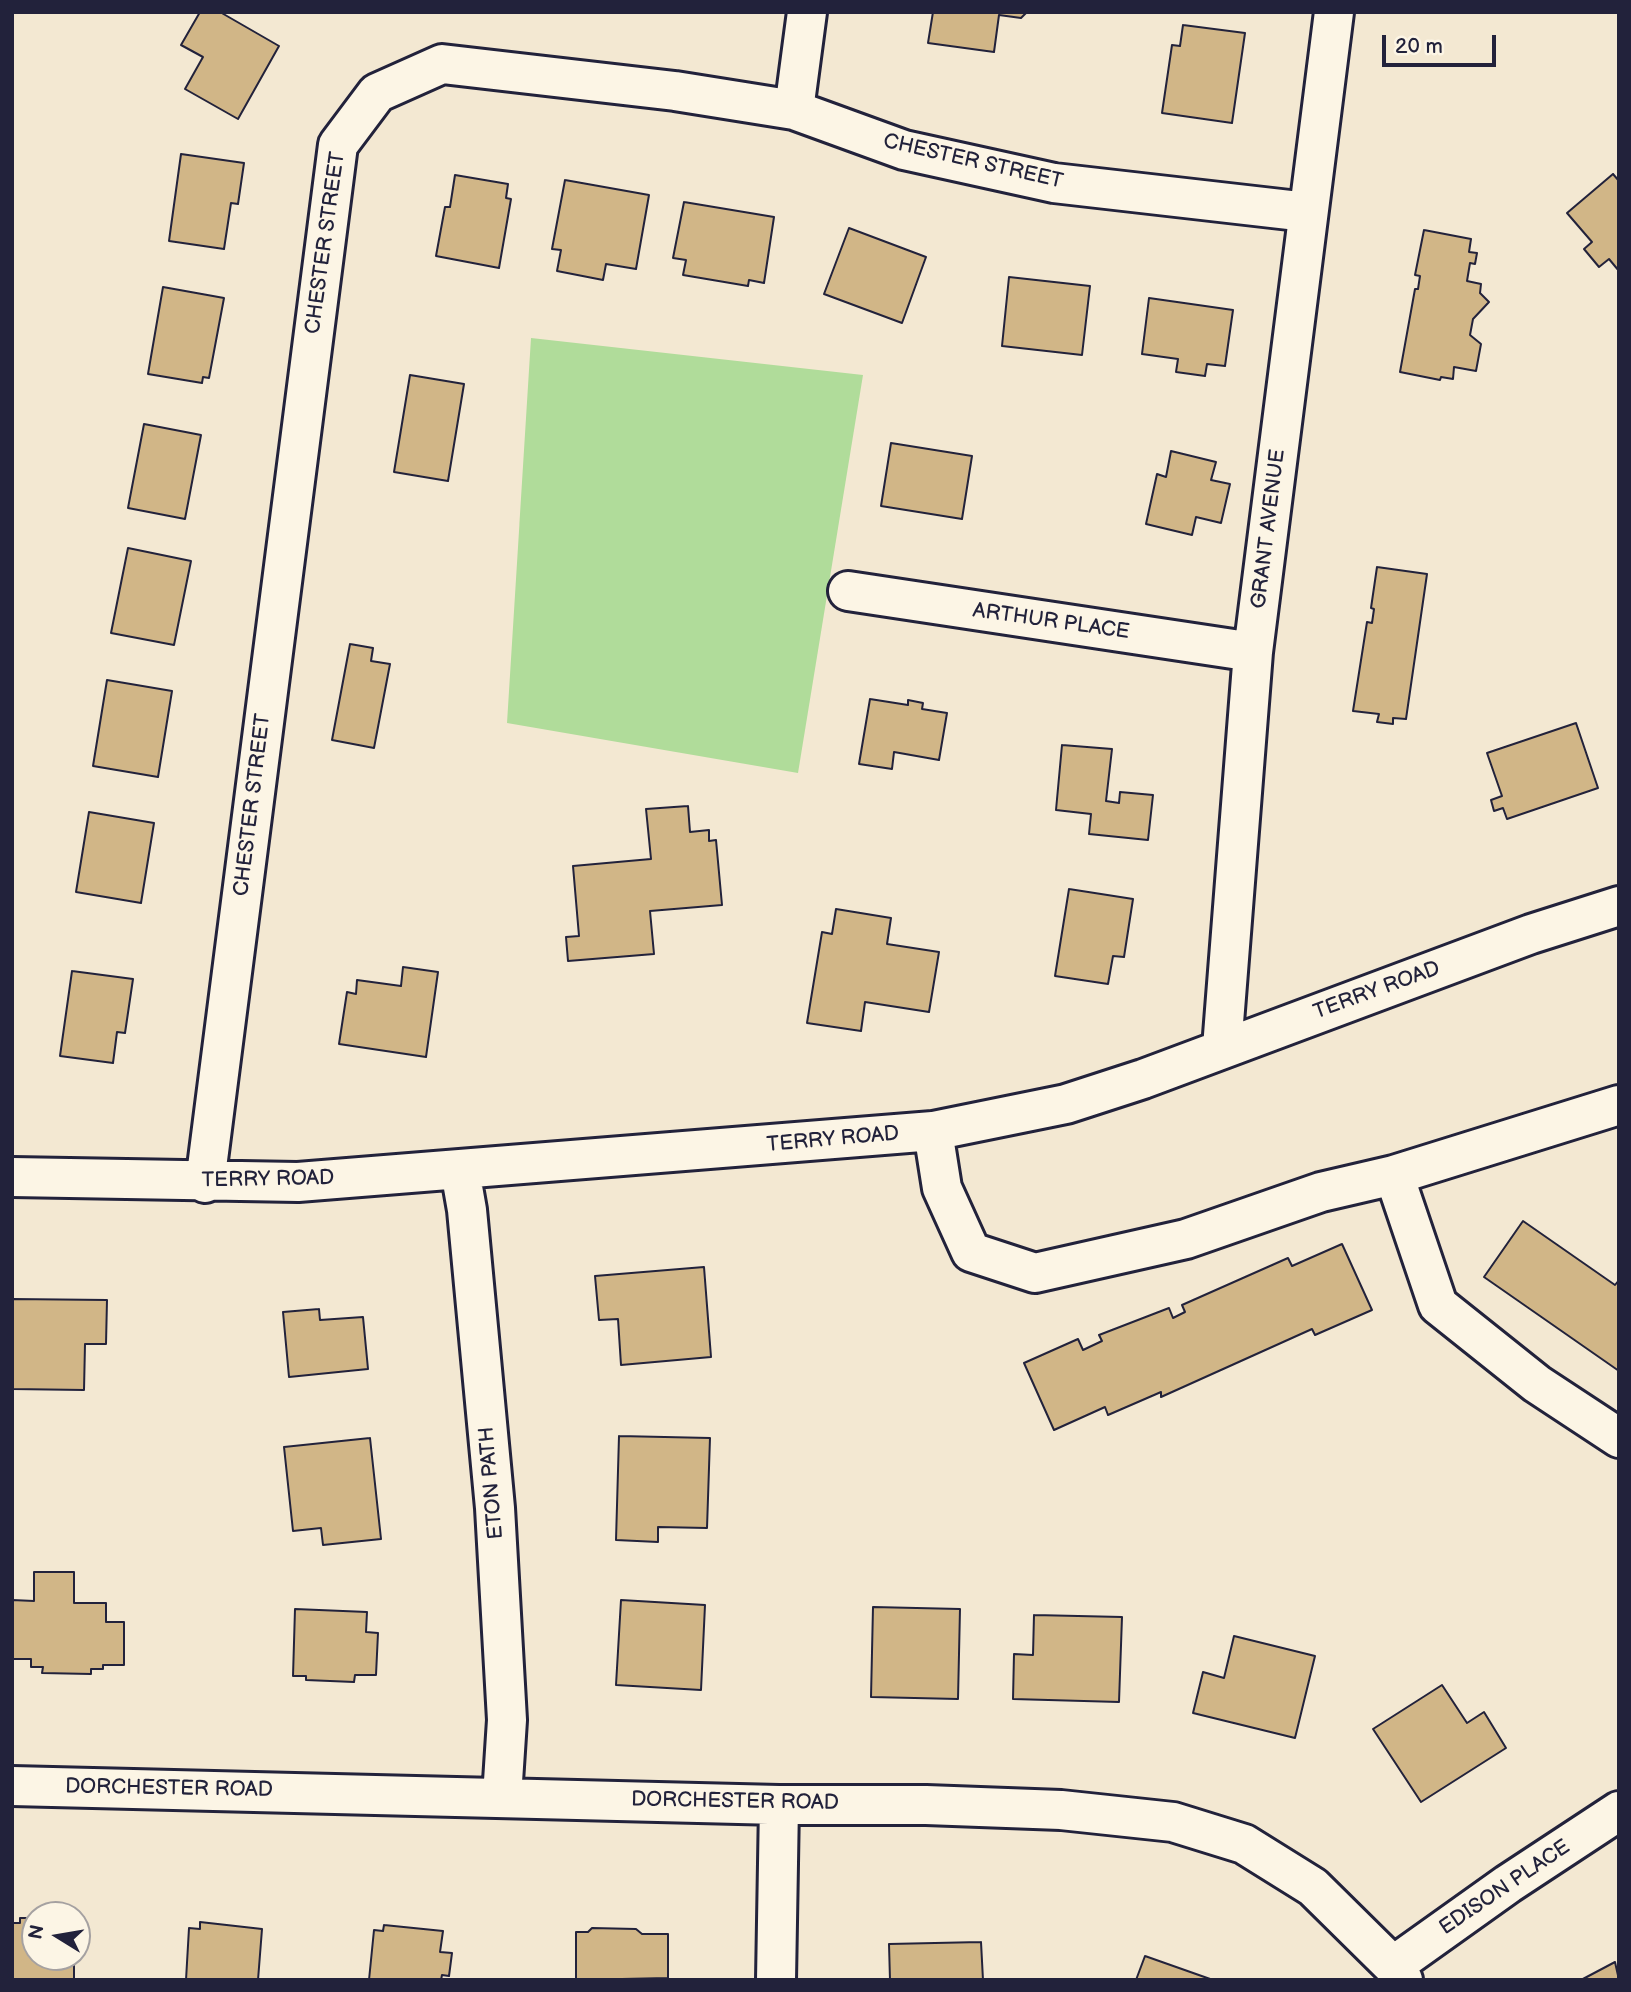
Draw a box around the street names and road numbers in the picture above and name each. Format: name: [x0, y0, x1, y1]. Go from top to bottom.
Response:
street label: CHESTER STREET: [881, 129, 1065, 195]
street label: CHESTER STREET: [301, 150, 351, 336]
street label: GRANT AVENUE: [1247, 448, 1291, 610]
street label: ARTHUR PLACE: [971, 599, 1131, 645]
street label: CHESTER STREET: [229, 712, 277, 898]
street label: TERRY ROAD: [1310, 956, 1444, 1026]
street label: TERRY ROAD: [766, 1122, 900, 1158]
street label: TERRY ROAD: [201, 1166, 335, 1194]
street label: ETON PATH: [475, 1426, 509, 1540]
street label: DORCHESTER ROAD: [65, 1775, 273, 1803]
street label: DORCHESTER ROAD: [631, 1788, 839, 1816]
street label: EDISON PLACE: [1435, 1835, 1575, 1941]

